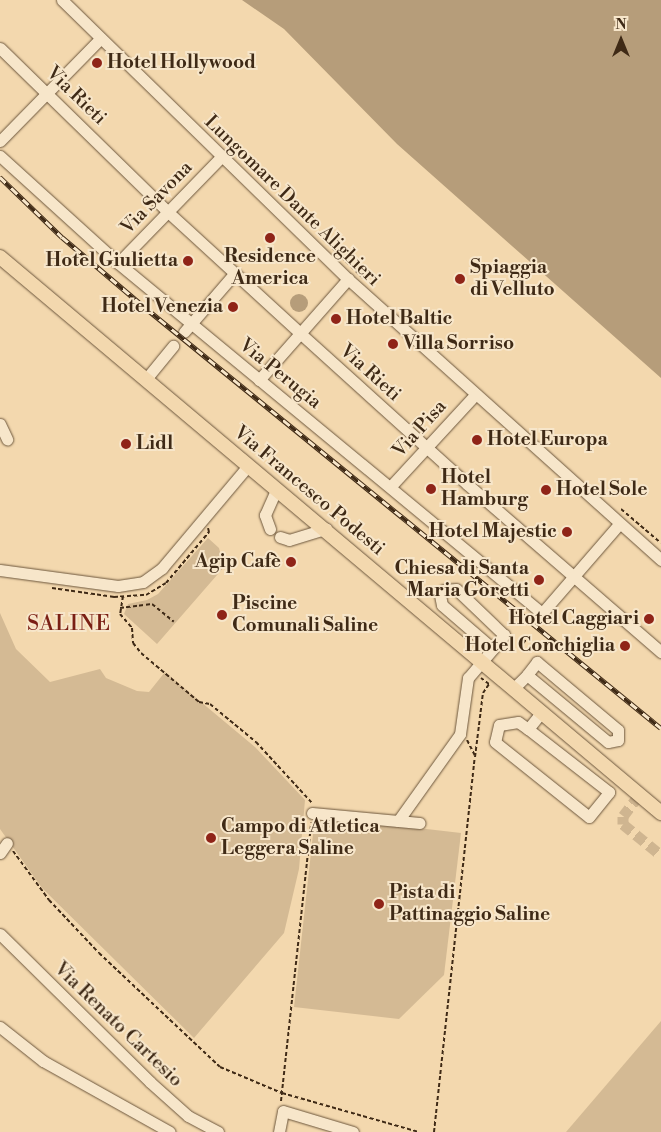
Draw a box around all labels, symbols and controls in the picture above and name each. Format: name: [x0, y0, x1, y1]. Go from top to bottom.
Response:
north arrow: [596, 15, 646, 65]
text: N: [615, 16, 627, 34]
place label: Hotel Hollywood: [107, 52, 256, 74]
marker: Hotel Hollywood: [91, 57, 103, 69]
street label: Via Rieti: [41, 62, 111, 130]
street label: Lungomare Dante Alighieri: [199, 111, 385, 291]
street label: Via Savona: [116, 157, 198, 239]
marker: Residence America: [264, 232, 276, 244]
place label: Residence America: [224, 246, 316, 290]
place label: Hotel Giulietta: [46, 250, 178, 272]
marker: Hotel Giulietta: [182, 255, 194, 267]
place label: Spiaggia di Velluto: [470, 257, 555, 301]
marker: Spiaggia di Velluto: [454, 273, 466, 285]
place label: Hotel Venezia: [101, 296, 223, 318]
marker: Hotel Venezia: [227, 301, 239, 313]
place label: Hotel Baltic: [346, 308, 452, 330]
marker: Hotel Baltic: [330, 313, 342, 325]
place label: Villa Sorriso: [403, 333, 514, 355]
street label: Via Perugia: [234, 334, 326, 414]
marker: Villa Sorriso: [387, 338, 399, 350]
street label: Via Rieti: [335, 340, 405, 406]
street label: Via Pisa: [388, 396, 452, 462]
street label: Via Francesco Podesti: [229, 421, 389, 561]
place label: Hotel Europa: [487, 429, 608, 451]
place label: Lidl: [136, 433, 173, 455]
marker: Hotel Europa: [471, 434, 483, 446]
marker: Lidl: [120, 438, 132, 450]
place label: Hotel Hamburg: [441, 467, 528, 511]
place label: Hotel Sole: [556, 479, 647, 501]
marker: Hotel Hamburg: [425, 483, 437, 495]
marker: Hotel Sole: [540, 484, 552, 496]
place label: Hotel Majestic: [429, 521, 557, 543]
marker: Hotel Majestic: [561, 526, 573, 538]
place label: Agip Cafè: [195, 551, 281, 573]
marker: Agip Cafè: [285, 556, 297, 568]
place label: Chiesa di Santa Maria Goretti: [395, 558, 529, 602]
marker: Chiesa di Santa Maria Goretti: [533, 574, 545, 586]
place label: Piscine Comunali Saline: [232, 593, 378, 637]
place label: Hotel Caggiari: [508, 608, 639, 630]
marker: Piscine Comunali Saline: [216, 609, 228, 621]
district label: SALINE: [26, 611, 112, 637]
marker: Hotel Caggiari: [643, 613, 655, 625]
place label: Hotel Conchiglia: [465, 635, 615, 657]
marker: Hotel Conchiglia: [619, 640, 631, 652]
place label: Campo di Atletica Leggera Saline: [221, 816, 379, 860]
marker: Campo di Atletica Leggera Saline: [205, 832, 217, 844]
place label: Pista di Pattinaggio Saline: [389, 882, 550, 926]
marker: Pista di Pattinaggio Saline: [373, 898, 385, 910]
street label: Via Renato Cartesio: [49, 958, 187, 1092]

